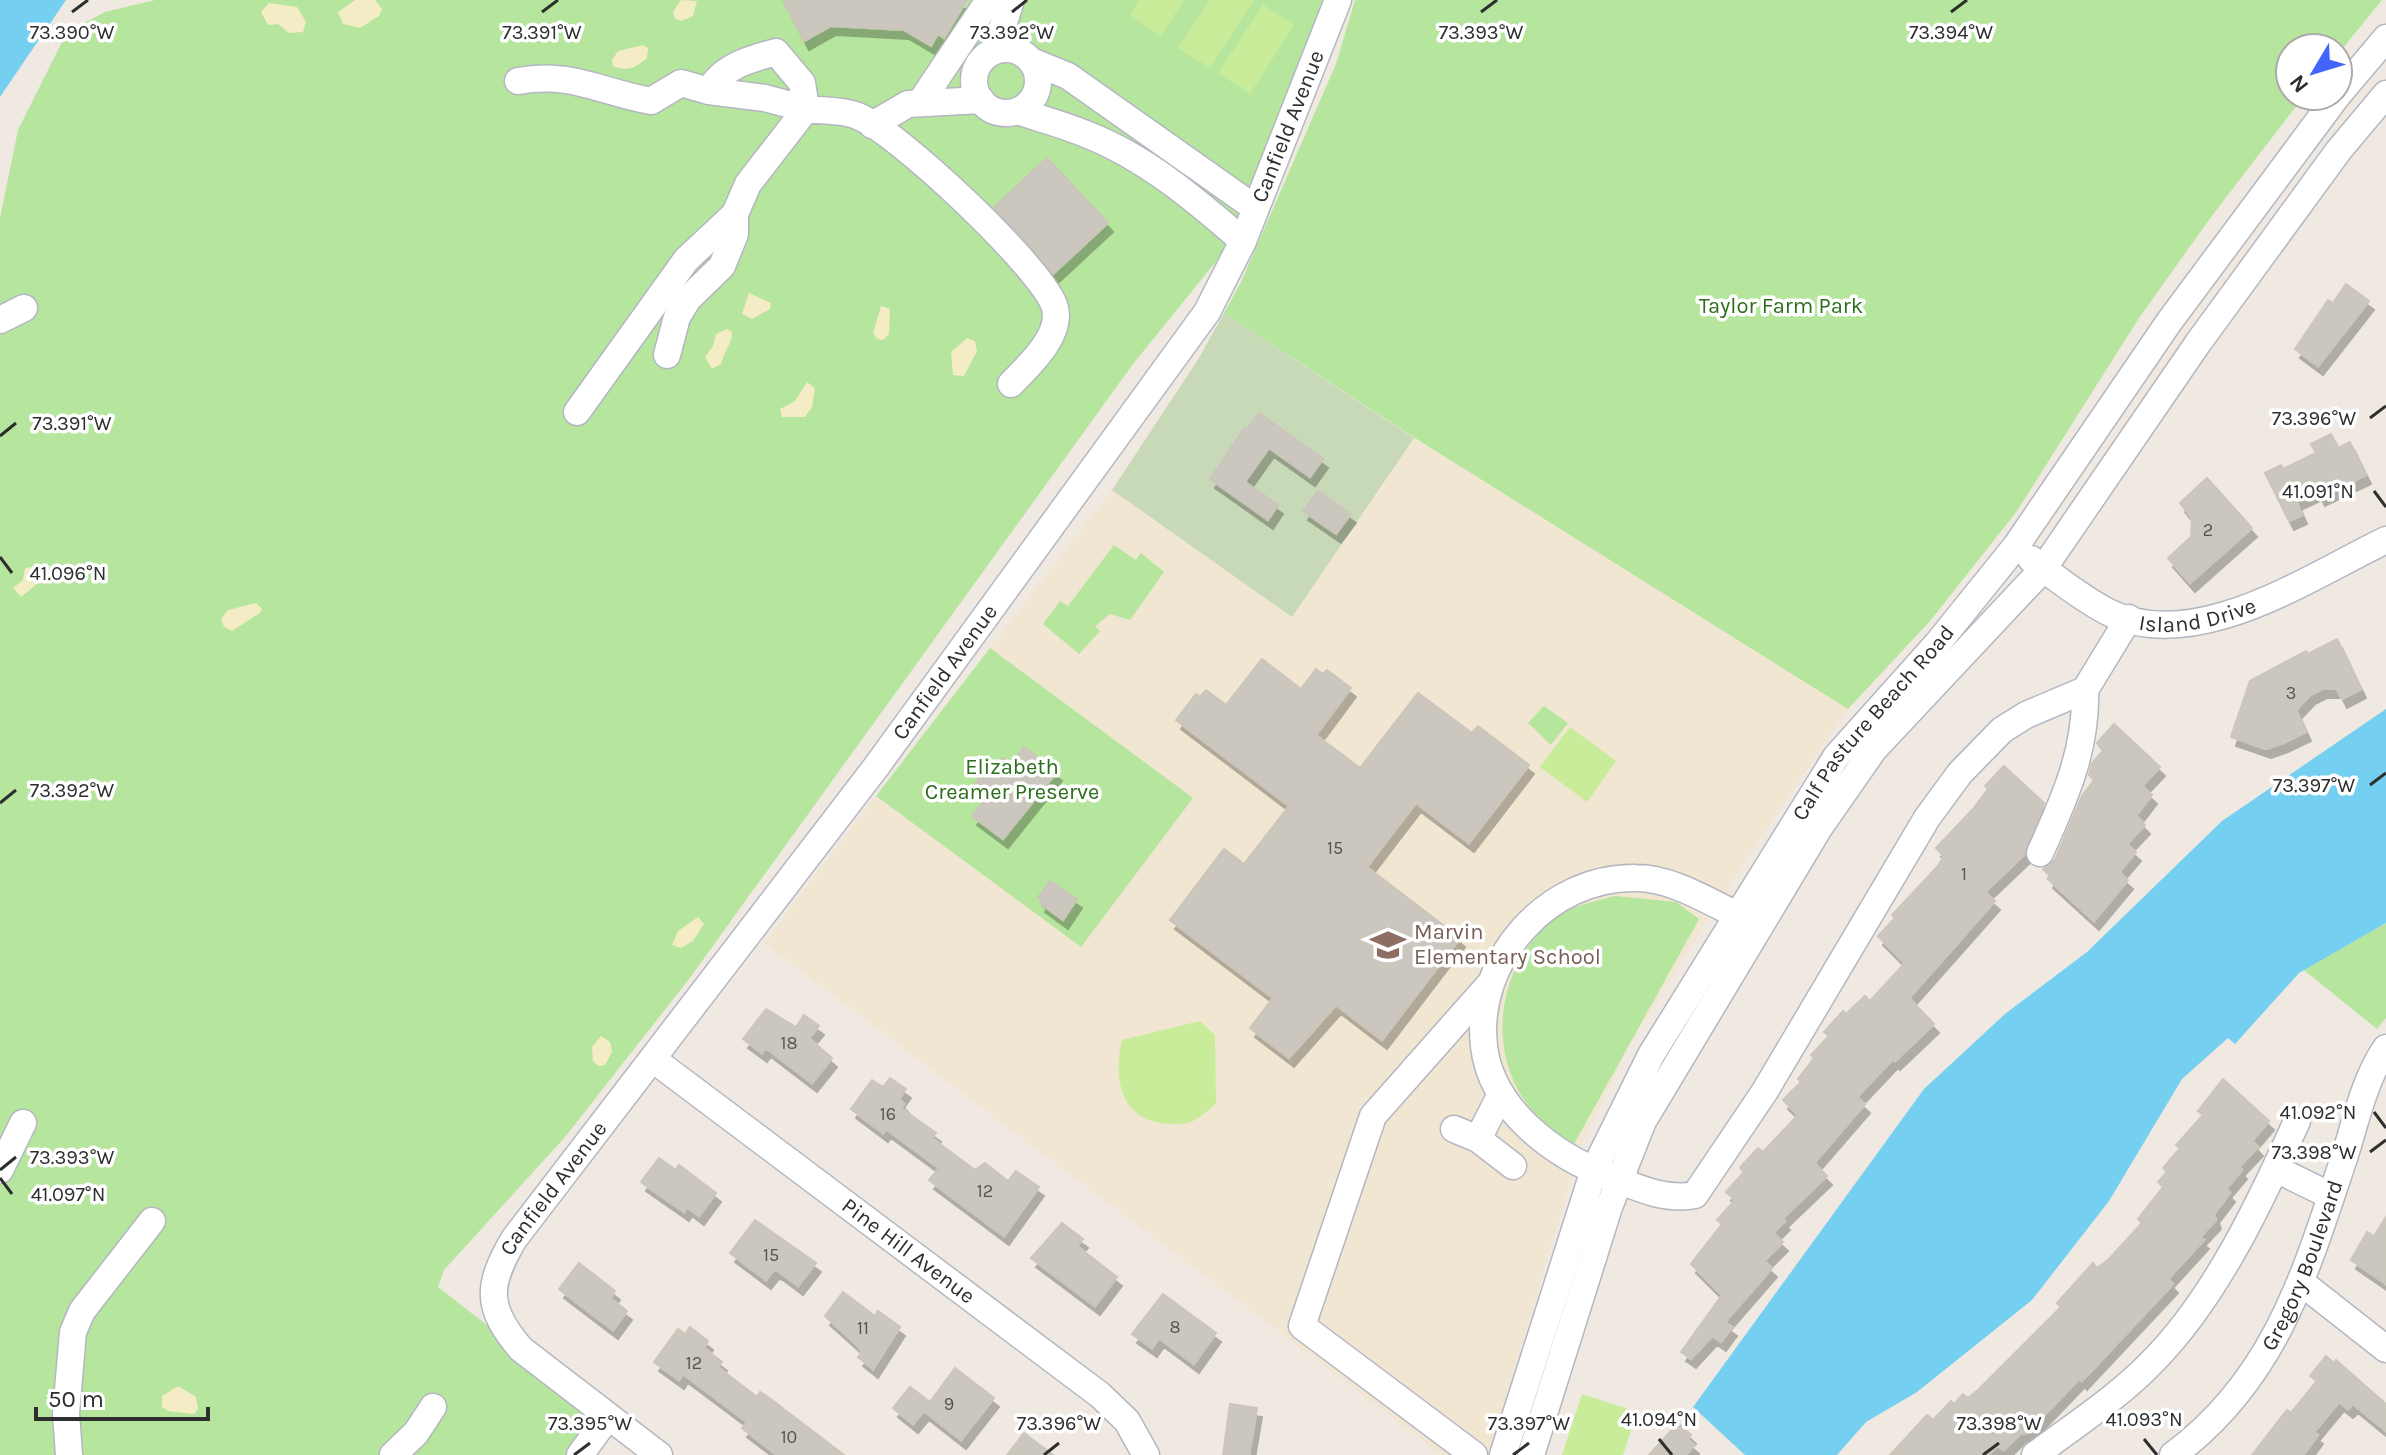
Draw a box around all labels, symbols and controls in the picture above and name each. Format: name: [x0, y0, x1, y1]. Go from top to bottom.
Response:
text: 73.390°W: [30, 21, 114, 44]
text: 73.391°W: [502, 21, 582, 44]
text: 73.392°W: [970, 21, 1054, 44]
text: 73.393°W: [1439, 21, 1523, 44]
text: 73.394°W: [1909, 21, 1993, 44]
north arrow: [2274, 32, 2354, 112]
street label: Canfield Avenue: [1246, 47, 1330, 206]
text: N: [2284, 69, 2314, 98]
park label: Taylor Farm Park: [1699, 293, 1863, 319]
text: 73.396°W: [2272, 407, 2356, 430]
text: 73.391°W: [32, 412, 112, 435]
text: 41.091°N: [2282, 480, 2354, 503]
house number: 2: [2203, 519, 2213, 541]
text: 41.096°N: [30, 562, 106, 585]
street label: Island Drive: [2137, 592, 2260, 638]
street label: Canfield Avenue: [887, 599, 1003, 745]
street label: Calf Pasture Beach Road: [1787, 620, 1960, 825]
house number: 3: [2286, 682, 2296, 704]
park label: Elizabeth Creamer Preserve: [925, 754, 1099, 805]
text: 73.397°W: [2273, 774, 2355, 797]
text: 73.392°W: [30, 779, 114, 802]
house number: 15: [1327, 837, 1343, 859]
house number: 1: [1961, 863, 1967, 885]
place label: Marvin Elementary School: [1414, 919, 1601, 970]
school or university icon: Marvin Elementary School: [1369, 926, 1407, 964]
house number: 18: [780, 1032, 798, 1054]
text: 41.092°N: [2280, 1101, 2356, 1124]
house number: 16: [880, 1103, 896, 1125]
street label: Canfield Avenue: [494, 1116, 612, 1260]
text: 73.398°W: [2271, 1141, 2357, 1164]
text: 73.393°W: [30, 1146, 114, 1169]
street label: Gregory Boulevard: [2256, 1177, 2349, 1355]
house number: 12: [977, 1180, 993, 1202]
text: 41.097°N: [31, 1183, 105, 1206]
street label: Pine Hill Avenue: [837, 1193, 980, 1309]
house number: 15: [763, 1244, 779, 1266]
house number: 8: [1169, 1316, 1181, 1338]
house number: 11: [857, 1317, 869, 1339]
house number: 12: [686, 1352, 702, 1374]
scale bar: [36, 1371, 208, 1421]
text: 50 m: [48, 1385, 104, 1413]
house number: 9: [944, 1393, 954, 1415]
text: 41.094°N: [1621, 1408, 1697, 1431]
text: 41.093°N: [2105, 1408, 2183, 1431]
text: 73.395°W: [548, 1412, 632, 1435]
text: 73.396°W: [1017, 1412, 1101, 1435]
text: 73.397°W: [1488, 1412, 1570, 1435]
text: 73.398°W: [1956, 1412, 2042, 1435]
house number: 10: [781, 1426, 797, 1448]

